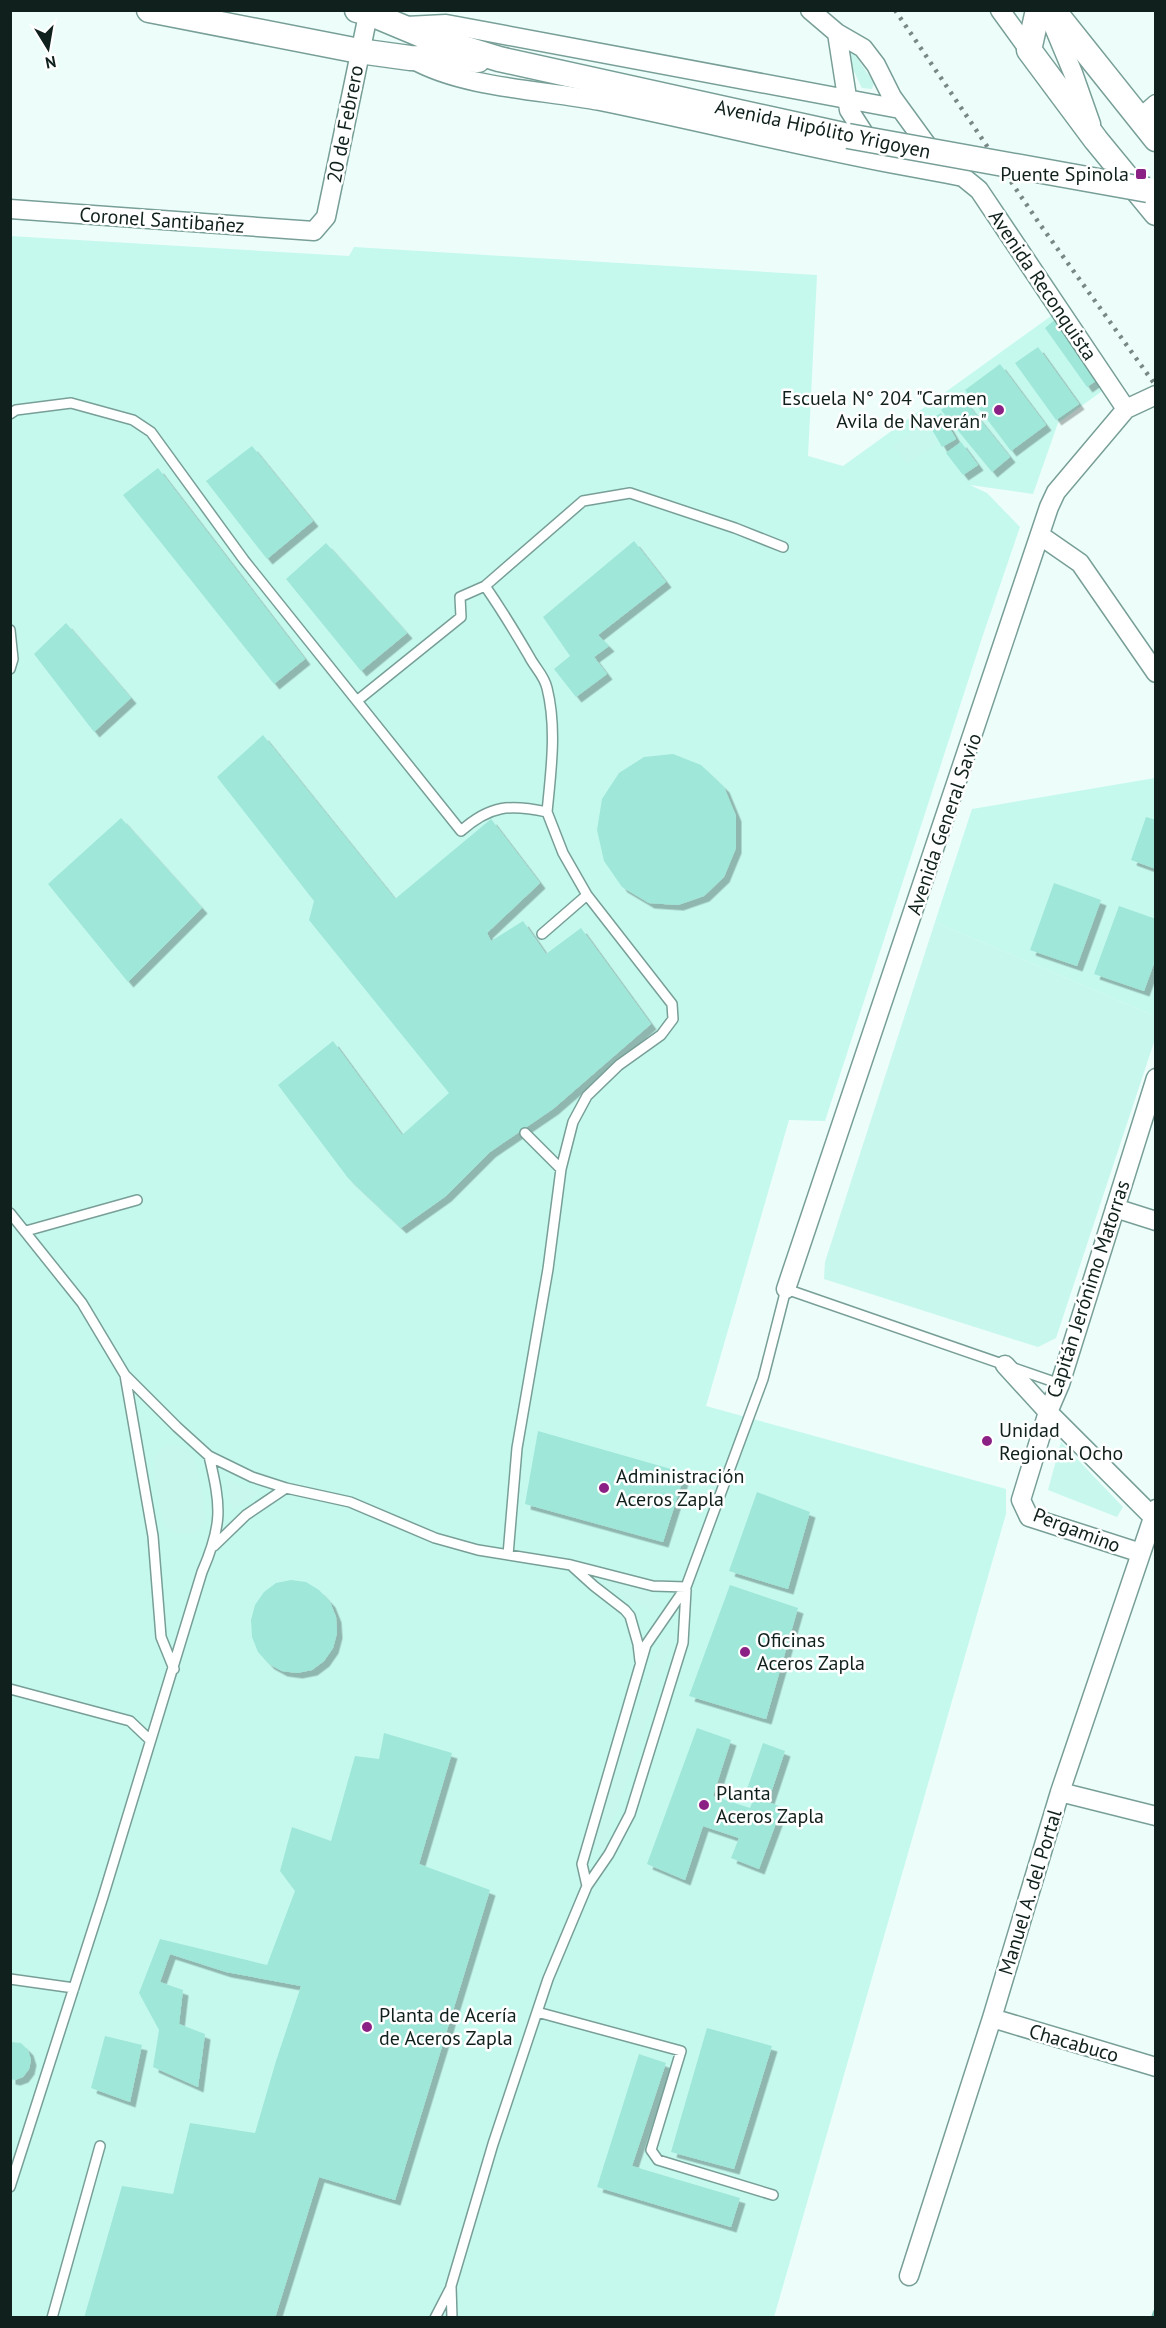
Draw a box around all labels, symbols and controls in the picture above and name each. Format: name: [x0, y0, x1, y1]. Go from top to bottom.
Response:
north arrow: [18, 18, 78, 78]
text: N: [44, 52, 58, 74]
street label: 20 de Febrero: [321, 63, 369, 185]
street label: Avenida Hipólito Yrigoyen: [713, 93, 933, 165]
place label: Puente Spinola: [1000, 161, 1129, 187]
marker: Puente Spinola: [1134, 167, 1148, 181]
street label: Coronel Santibañez: [79, 201, 245, 239]
street label: Avenida Reconquista: [983, 205, 1103, 365]
place label: Escuela N° 204 "Carmen Avila de Naverán": [782, 385, 987, 434]
marker: Escuela N° 204 "Carmen Avila de Naverán": [992, 403, 1006, 417]
street label: Avenida General Savio: [901, 730, 987, 918]
street label: Capitán Jerónimo Matorras: [1041, 1177, 1135, 1401]
place label: Unidad Regional Ocho: [999, 1417, 1123, 1466]
marker: Unidad Regional Ocho: [980, 1434, 994, 1448]
place label: Administración Aceros Zapla: [616, 1463, 744, 1512]
marker: Administración Aceros Zapla: [597, 1481, 611, 1495]
street label: Pergamino: [1030, 1501, 1124, 1559]
place label: Oficinas Aceros Zapla: [757, 1627, 865, 1676]
marker: Oficinas Aceros Zapla: [738, 1645, 752, 1659]
place label: Planta Aceros Zapla: [716, 1780, 824, 1829]
marker: Planta Aceros Zapla: [697, 1798, 711, 1812]
street label: Manuel A. del Portal: [992, 1806, 1068, 1978]
place label: Planta de Acería de Aceros Zapla: [379, 2002, 517, 2051]
street label: Chacabuco: [1026, 2018, 1122, 2068]
marker: Planta de Acería de Aceros Zapla: [360, 2020, 374, 2034]

